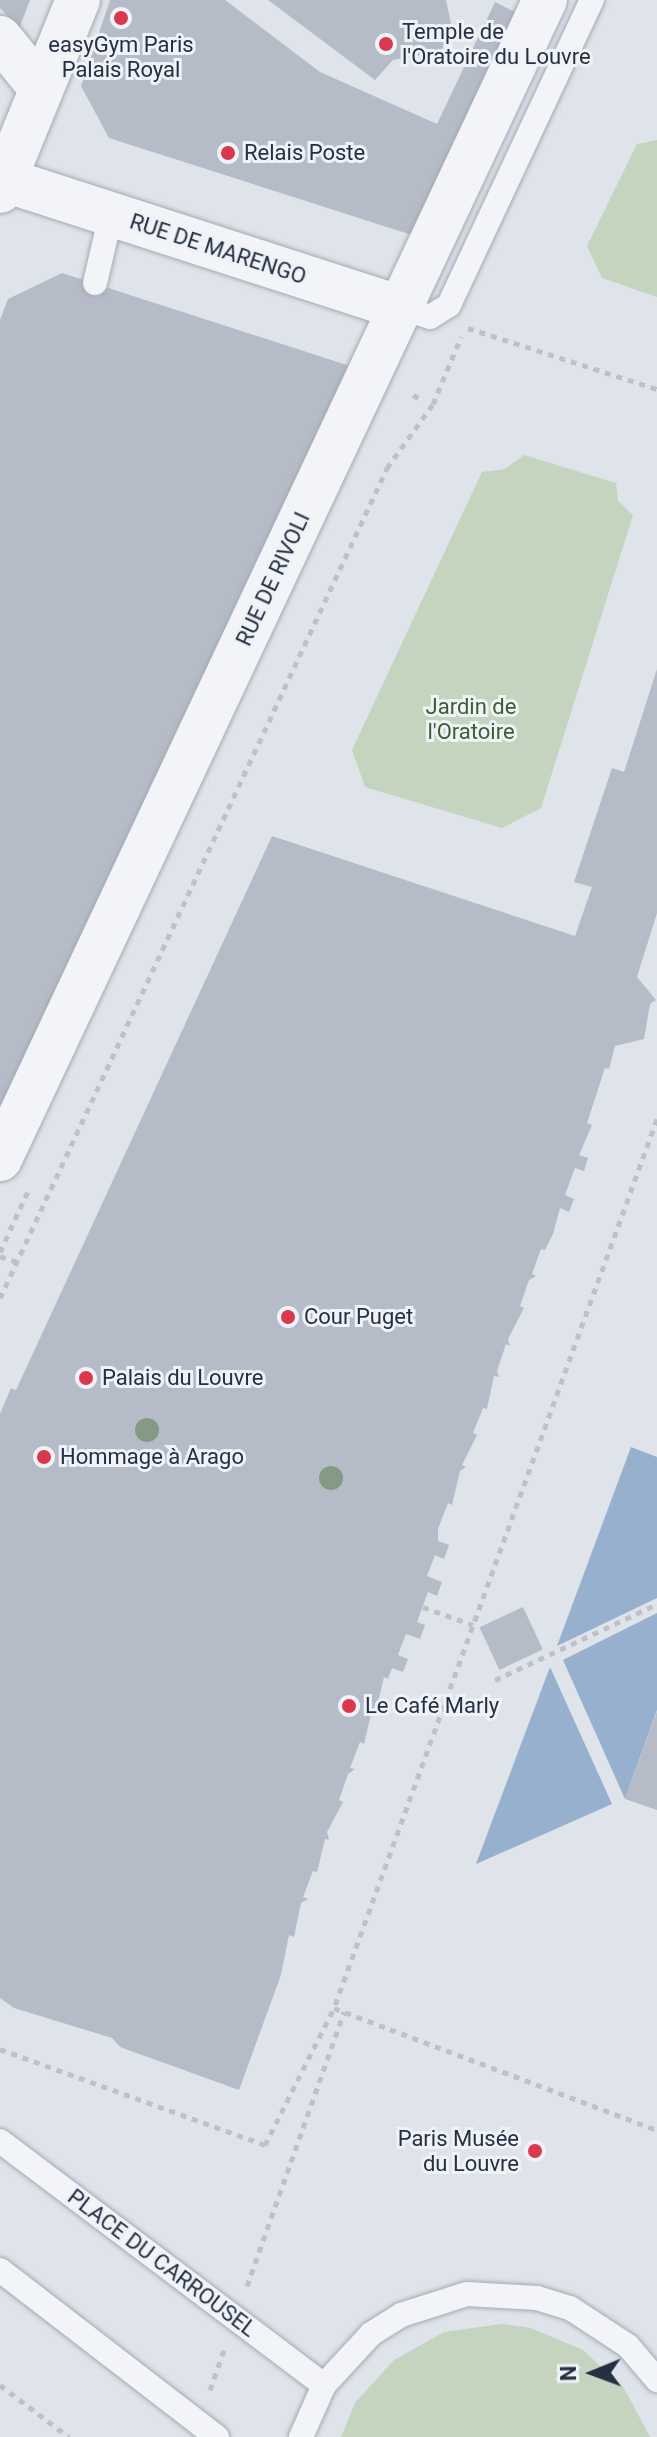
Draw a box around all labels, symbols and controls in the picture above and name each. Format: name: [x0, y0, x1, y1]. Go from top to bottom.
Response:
marker: easyGym Paris Palais Royal: [112, 9, 130, 27]
place label: Temple de l'Oratoire du Louvre: [402, 18, 591, 70]
place label: easyGym Paris Palais Royal: [48, 31, 194, 82]
marker: Temple de l'Oratoire du Louvre: [377, 35, 395, 53]
place label: Relais Poste: [244, 140, 365, 166]
marker: Relais Poste: [219, 144, 237, 162]
street label: RUE DE MARENGO: [127, 208, 309, 290]
street label: RUE DE RIVOLI: [230, 508, 316, 650]
park label: Jardin de l'Oratoire: [426, 693, 516, 744]
place label: Cour Puget: [304, 1304, 413, 1330]
marker: Cour Puget: [279, 1308, 297, 1326]
place label: Palais du Louvre: [102, 1365, 263, 1391]
marker: Palais du Louvre: [77, 1369, 95, 1387]
place label: Hommage à Arago: [60, 1444, 244, 1470]
marker: Hommage à Arago: [35, 1448, 53, 1466]
place label: Le Café Marly: [365, 1693, 499, 1719]
marker: Le Café Marly: [340, 1697, 358, 1715]
place label: Paris Musée du Louvre: [398, 2125, 519, 2176]
marker: Paris Musée du Louvre: [526, 2142, 544, 2160]
street label: PLACE DU CARROUSEL: [63, 2183, 261, 2343]
north arrow: [553, 2333, 633, 2413]
text: N: [556, 2365, 581, 2381]

